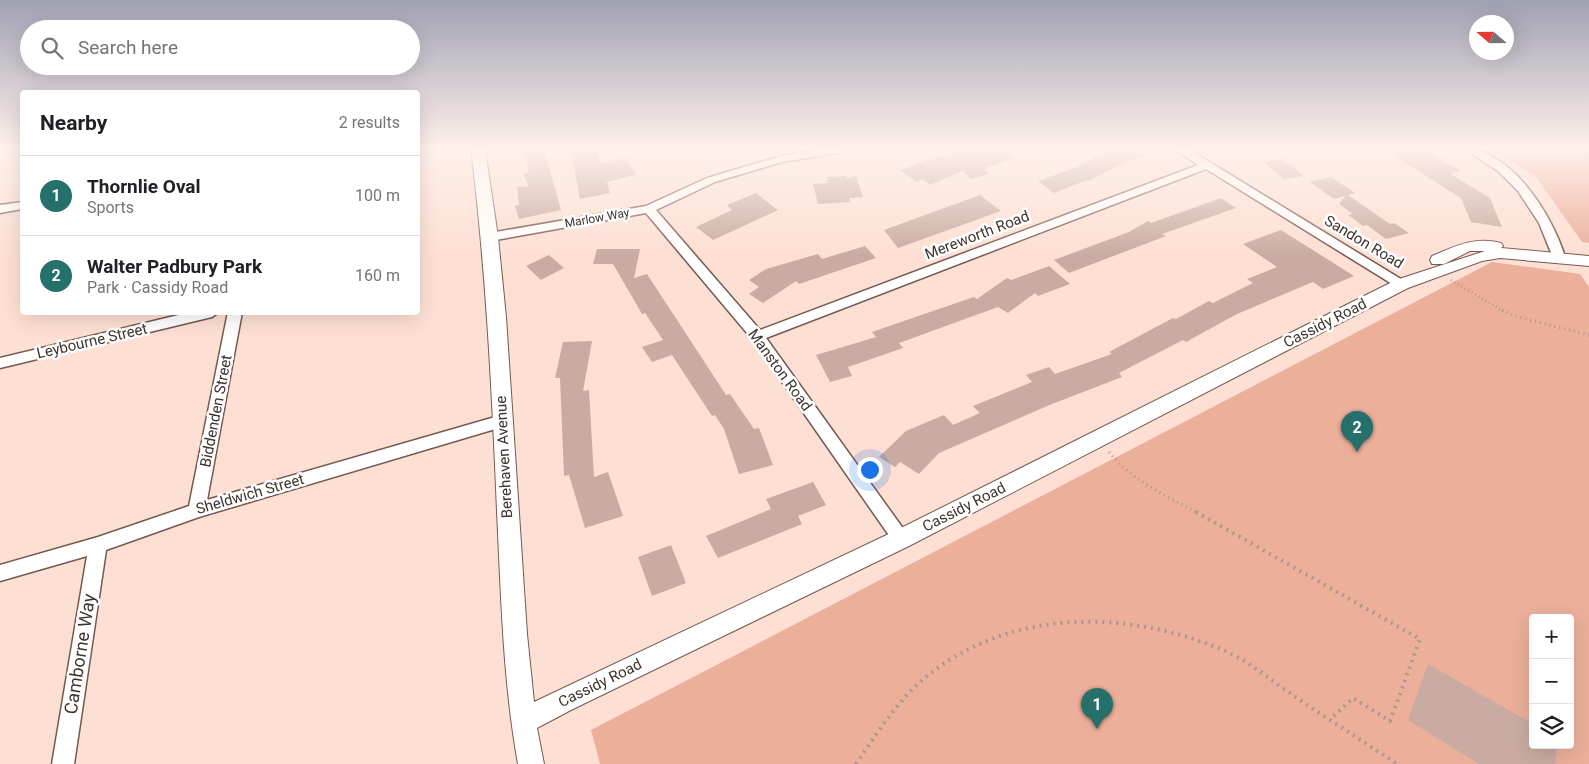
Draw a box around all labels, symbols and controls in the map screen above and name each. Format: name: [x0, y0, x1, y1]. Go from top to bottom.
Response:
north arrow: [1469, 15, 1514, 60]
search box: [20, 20, 420, 75]
icon: search: [38, 34, 66, 62]
text: Search here: [78, 36, 178, 59]
text: Nearby: [40, 111, 107, 135]
text: 2 results: [339, 113, 400, 132]
text: Thornlie Oval: [87, 175, 201, 198]
text: 1: [51, 186, 61, 205]
text: 100 m: [355, 186, 400, 205]
text: Sports: [87, 198, 134, 217]
street label: Marlow Way: [564, 205, 631, 231]
street label: Mereworth Road: [922, 207, 1032, 263]
street label: Sandon Road: [1321, 211, 1407, 273]
text: Walter Padbury Park: [87, 255, 262, 278]
text: 2: [51, 266, 61, 285]
text: 160 m: [355, 266, 400, 285]
text: Park · Cassidy Road: [87, 278, 228, 297]
street label: Cassidy Road: [1280, 294, 1370, 352]
street label: Leybourne Street: [35, 320, 149, 362]
street label: Manston Road: [744, 325, 816, 415]
street label: Biddenden Street: [196, 353, 236, 469]
street label: Berehaven Avenue: [492, 395, 516, 519]
pin: 2: [1341, 411, 1373, 452]
your location: [857, 457, 883, 483]
street label: Sheldwich Street: [194, 470, 306, 518]
street label: Cassidy Road: [919, 478, 1009, 536]
street label: Camborne Way: [60, 592, 99, 716]
map controls: [1529, 614, 1574, 749]
button: +: [1529, 614, 1574, 659]
street label: Cassidy Road: [555, 655, 645, 711]
button: −: [1529, 659, 1574, 704]
pin: 1: [1081, 688, 1113, 729]
button: layers: [1529, 704, 1574, 749]

